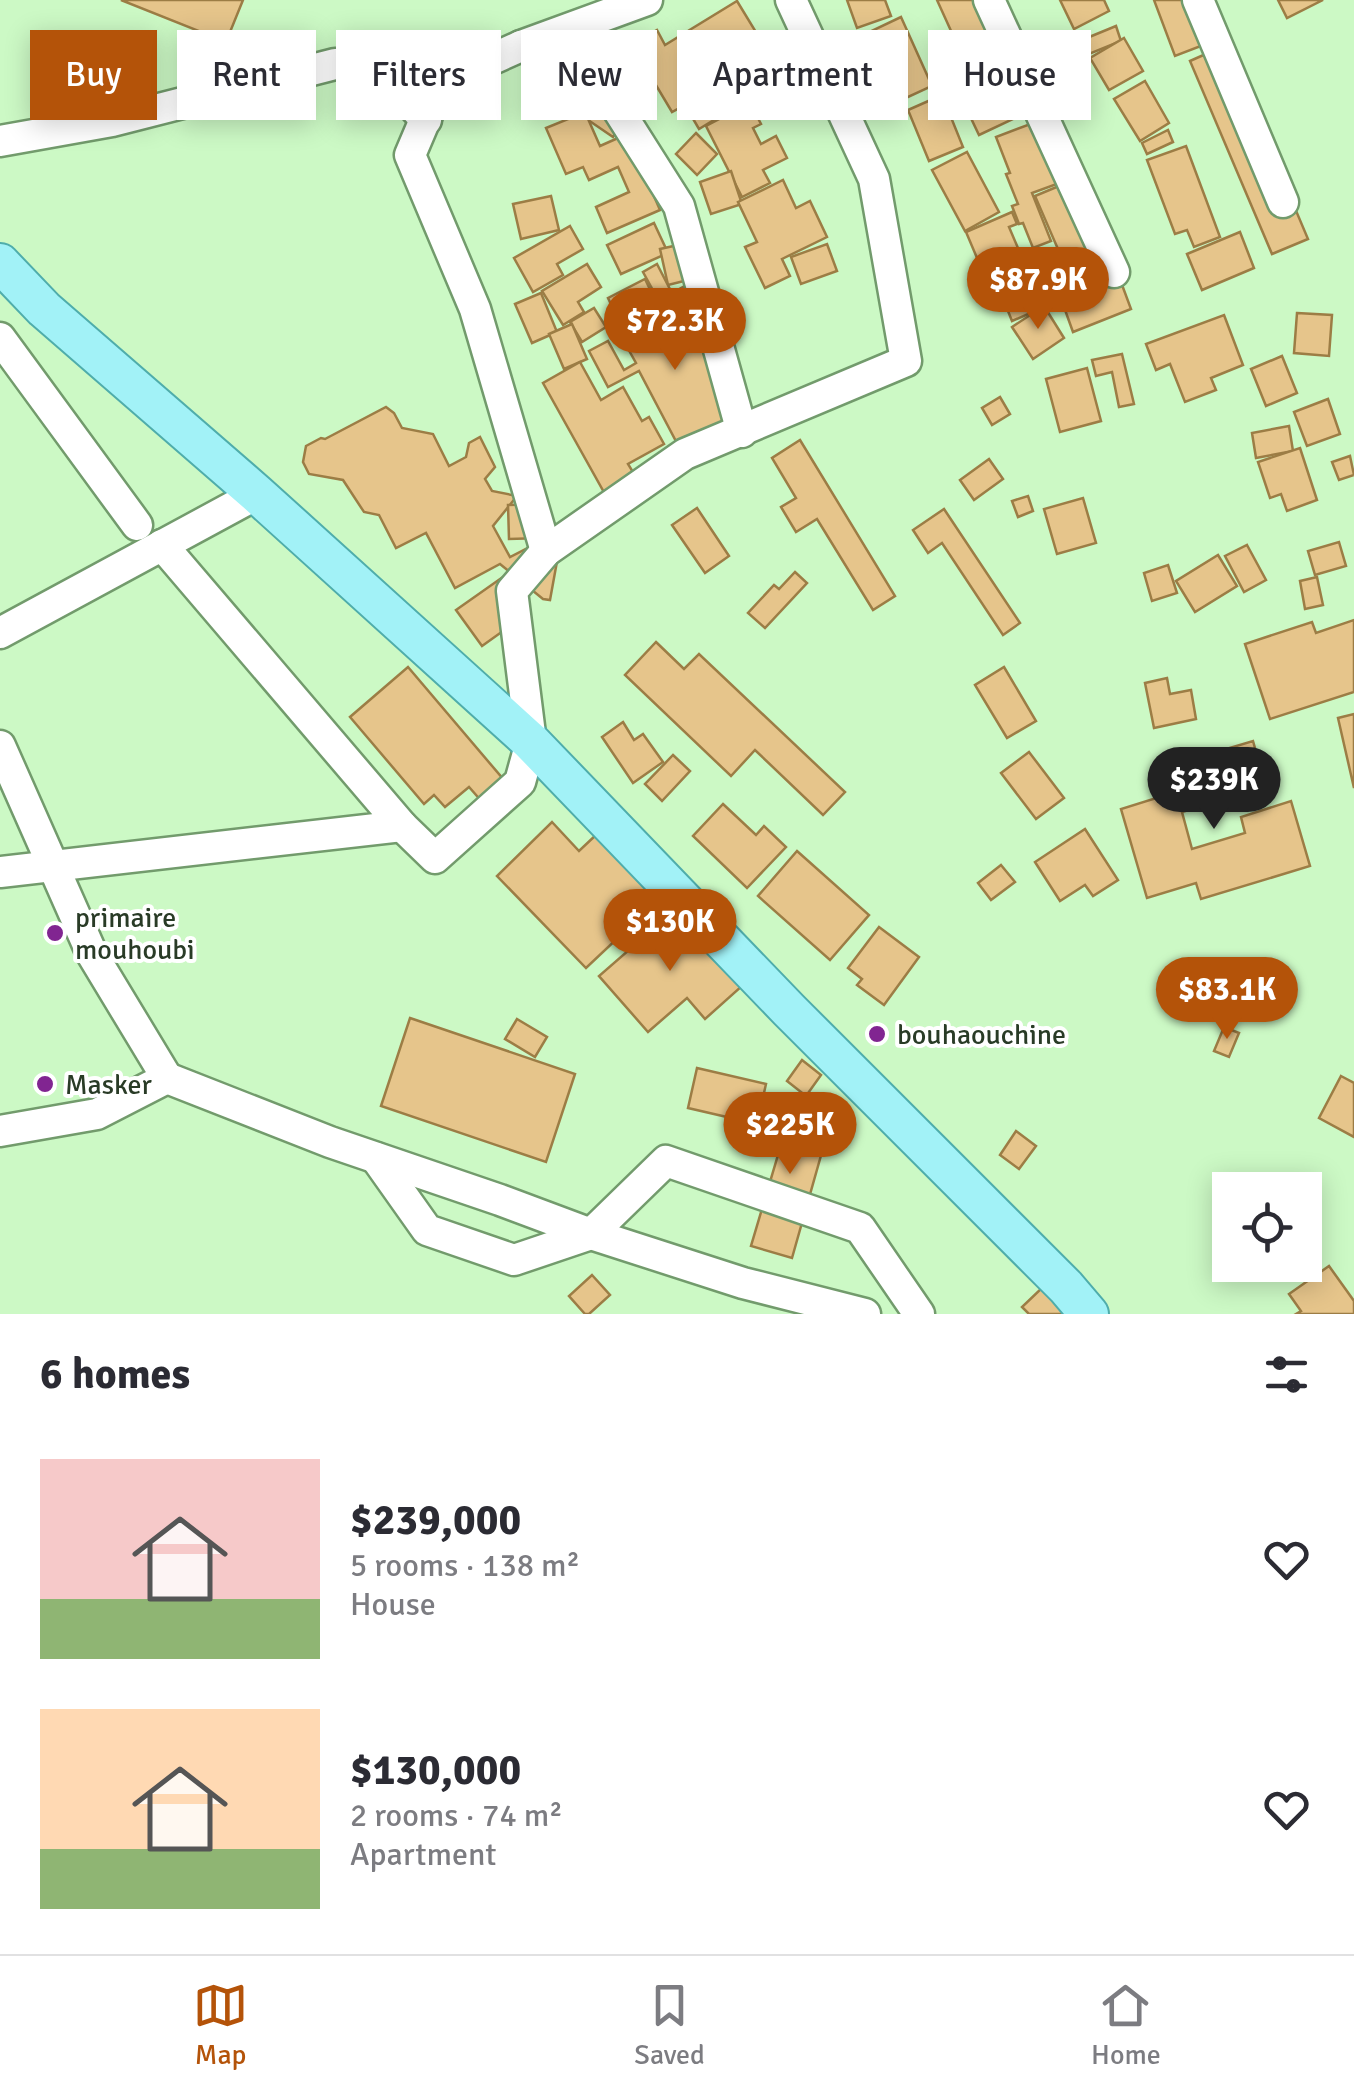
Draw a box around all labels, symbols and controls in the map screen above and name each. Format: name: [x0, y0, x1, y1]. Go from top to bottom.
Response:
chip: Buy: [30, 30, 157, 120]
chip: Rent: [177, 30, 316, 120]
chip: Filters: [336, 30, 501, 120]
chip: New: [521, 30, 657, 120]
chip: Apartment: [677, 30, 908, 120]
chip: House: [928, 30, 1091, 120]
pin: $87.9K: [957, 247, 1119, 332]
text: $87.9K: [989, 260, 1087, 299]
pin: $72.3K: [594, 288, 756, 373]
text: $72.3K: [626, 301, 724, 340]
pin: $239K: [1144, 747, 1284, 832]
text: $239K: [1170, 760, 1258, 799]
pin: $130K: [600, 889, 740, 974]
place label: primaire mouhoubi: [75, 901, 195, 967]
text: $130K: [626, 902, 714, 941]
marker: primaire mouhoubi: [44, 922, 66, 944]
pin: $83.1K: [1146, 957, 1308, 1042]
text: $83.1K: [1178, 970, 1276, 1009]
place label: bouhaouchine: [897, 1018, 1066, 1052]
marker: bouhaouchine: [866, 1023, 888, 1045]
place label: Masker: [65, 1068, 153, 1102]
marker: Masker: [34, 1073, 56, 1095]
pin: $225K: [720, 1092, 860, 1177]
text: $225K: [746, 1105, 834, 1144]
map controls: [1212, 1172, 1322, 1282]
button: locate: [1212, 1172, 1322, 1282]
icon: filters: [1259, 1347, 1314, 1402]
text: 6 homes: [40, 1349, 190, 1400]
text: $239,000: [350, 1495, 521, 1546]
icon: home: [120, 1499, 240, 1619]
icon: heart: [1259, 1532, 1314, 1587]
text: 5 rooms · 138 m²: [350, 1546, 580, 1585]
text: House: [350, 1585, 436, 1624]
text: $130,000: [350, 1745, 521, 1796]
icon: home: [120, 1749, 240, 1869]
icon: heart: [1259, 1782, 1314, 1837]
text: 2 rooms · 74 m²: [350, 1796, 563, 1835]
text: Apartment: [350, 1835, 497, 1874]
tab: Map: [193, 1978, 248, 2072]
tab: Saved: [634, 1978, 705, 2072]
tab: Home: [1091, 1978, 1161, 2072]

